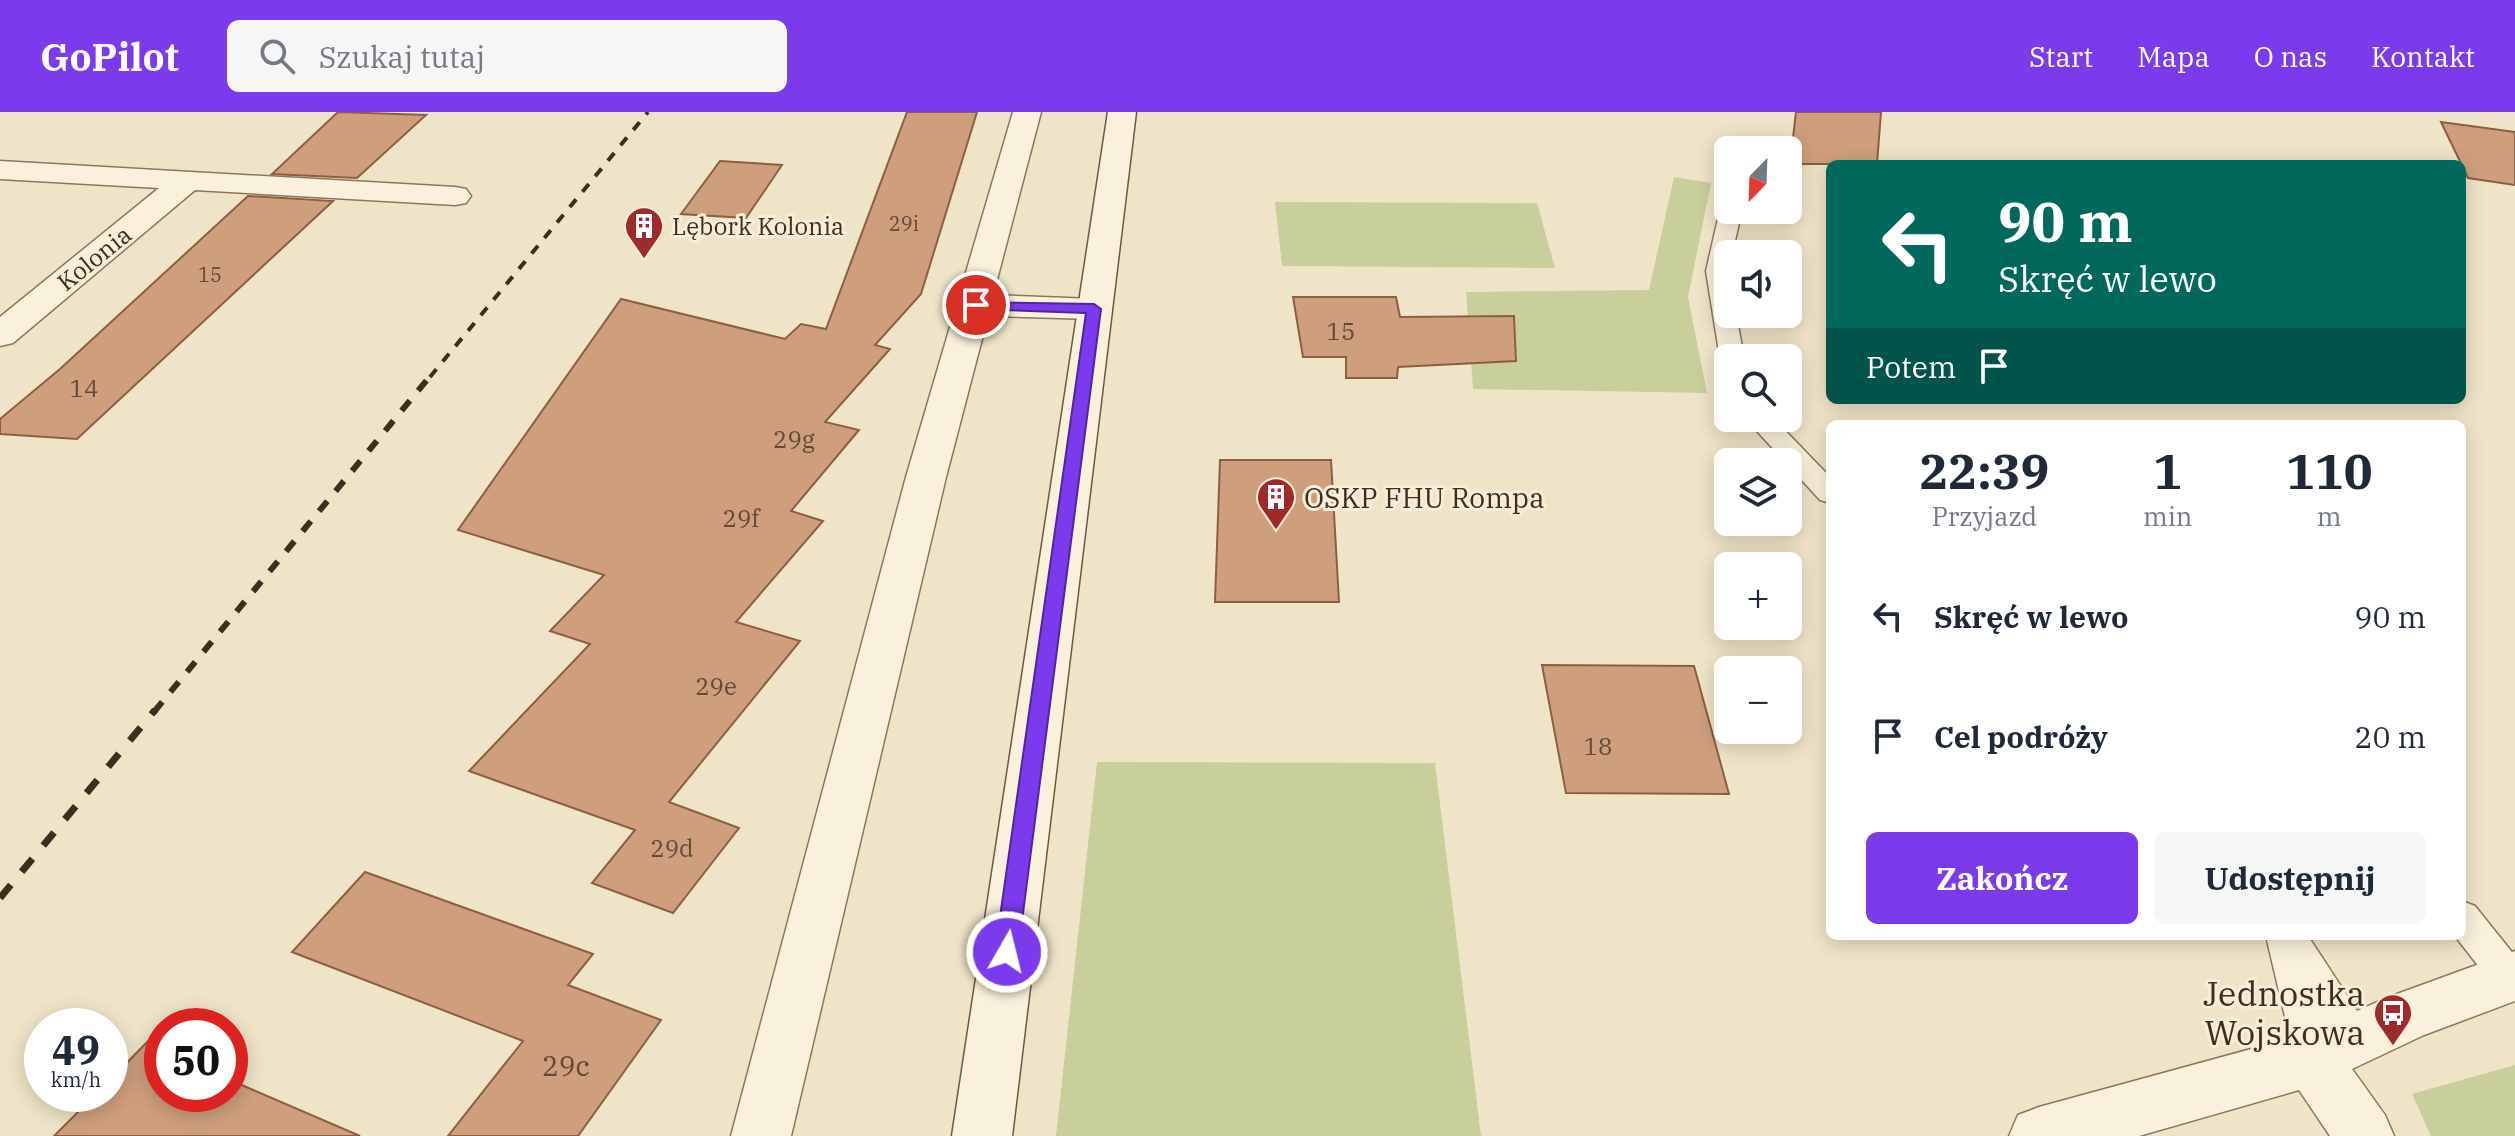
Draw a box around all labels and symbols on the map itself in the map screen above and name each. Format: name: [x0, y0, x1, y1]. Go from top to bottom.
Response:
north arrow: [1714, 136, 1802, 224]
building icon: Lębork Kolonia: [623, 205, 665, 260]
place label: Lębork Kolonia: [672, 210, 844, 242]
house number: 29i: [889, 210, 919, 237]
street label: Kolonia: [50, 218, 138, 298]
house number: 15: [198, 261, 222, 288]
pin: [942, 271, 1010, 339]
house number: 15: [1327, 315, 1355, 347]
house number: 14: [70, 372, 98, 404]
house number: 29g: [773, 423, 815, 455]
building icon: OSKP FHU Rompa: [1255, 476, 1297, 531]
place label: OSKP FHU Rompa: [1304, 479, 1545, 516]
house number: 29f: [722, 502, 761, 534]
house number: 29e: [695, 670, 737, 702]
house number: 18: [1584, 730, 1612, 762]
house number: 29d: [650, 832, 694, 864]
position arrow: [965, 910, 1049, 994]
place label: Jednostka Wojskowa: [2203, 971, 2365, 1054]
bus stop icon: Jednostka Wojskowa: [2372, 992, 2414, 1047]
speed limit sign: 50: [144, 1008, 248, 1112]
house number: 29c: [542, 1047, 590, 1084]

